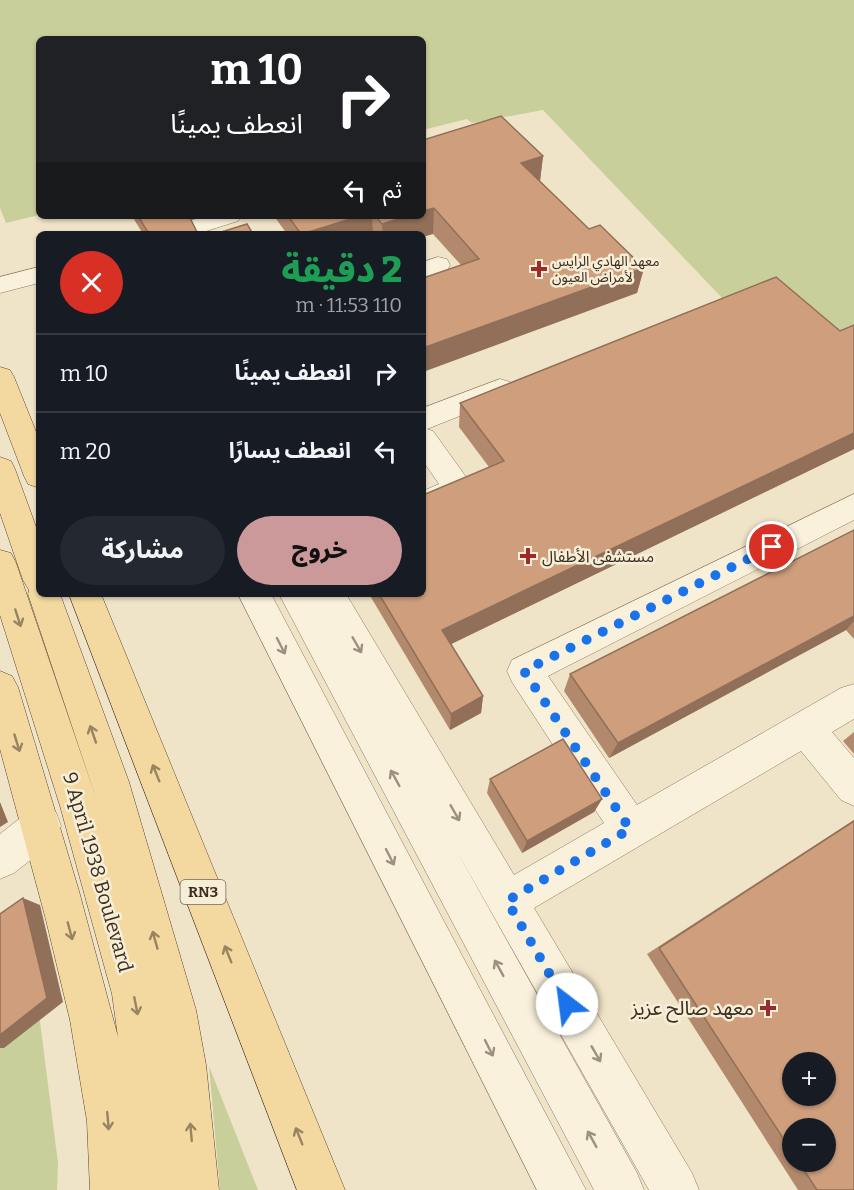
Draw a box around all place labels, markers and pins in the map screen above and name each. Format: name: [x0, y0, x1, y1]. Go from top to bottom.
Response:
place label: معهد الهادي الرايس لأمراض العيون: [552, 253, 660, 286]
marker: معهد الهادي الرايس لأمراض العيون: [530, 260, 548, 278]
pin: [746, 521, 797, 572]
marker: مستشفى الأطفال: [519, 547, 537, 565]
place label: مستشفى الأطفال: [542, 547, 654, 567]
place label: معهد صالح عزيز: [630, 996, 754, 1023]
marker: معهد صالح عزيز: [759, 999, 777, 1017]

